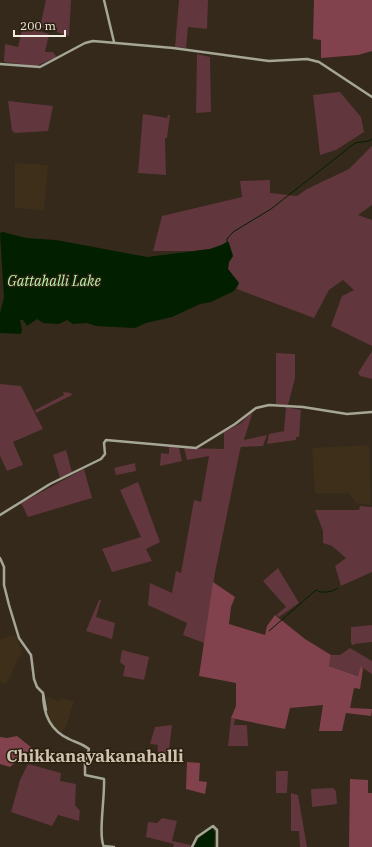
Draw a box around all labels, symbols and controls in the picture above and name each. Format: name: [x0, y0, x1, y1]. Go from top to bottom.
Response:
scale bar: [14, 12, 65, 38]
text: 200 m: [20, 18, 56, 33]
water label: Gattahalli Lake: [7, 272, 102, 290]
district label: Chikkanayakanahalli: [6, 745, 184, 767]

